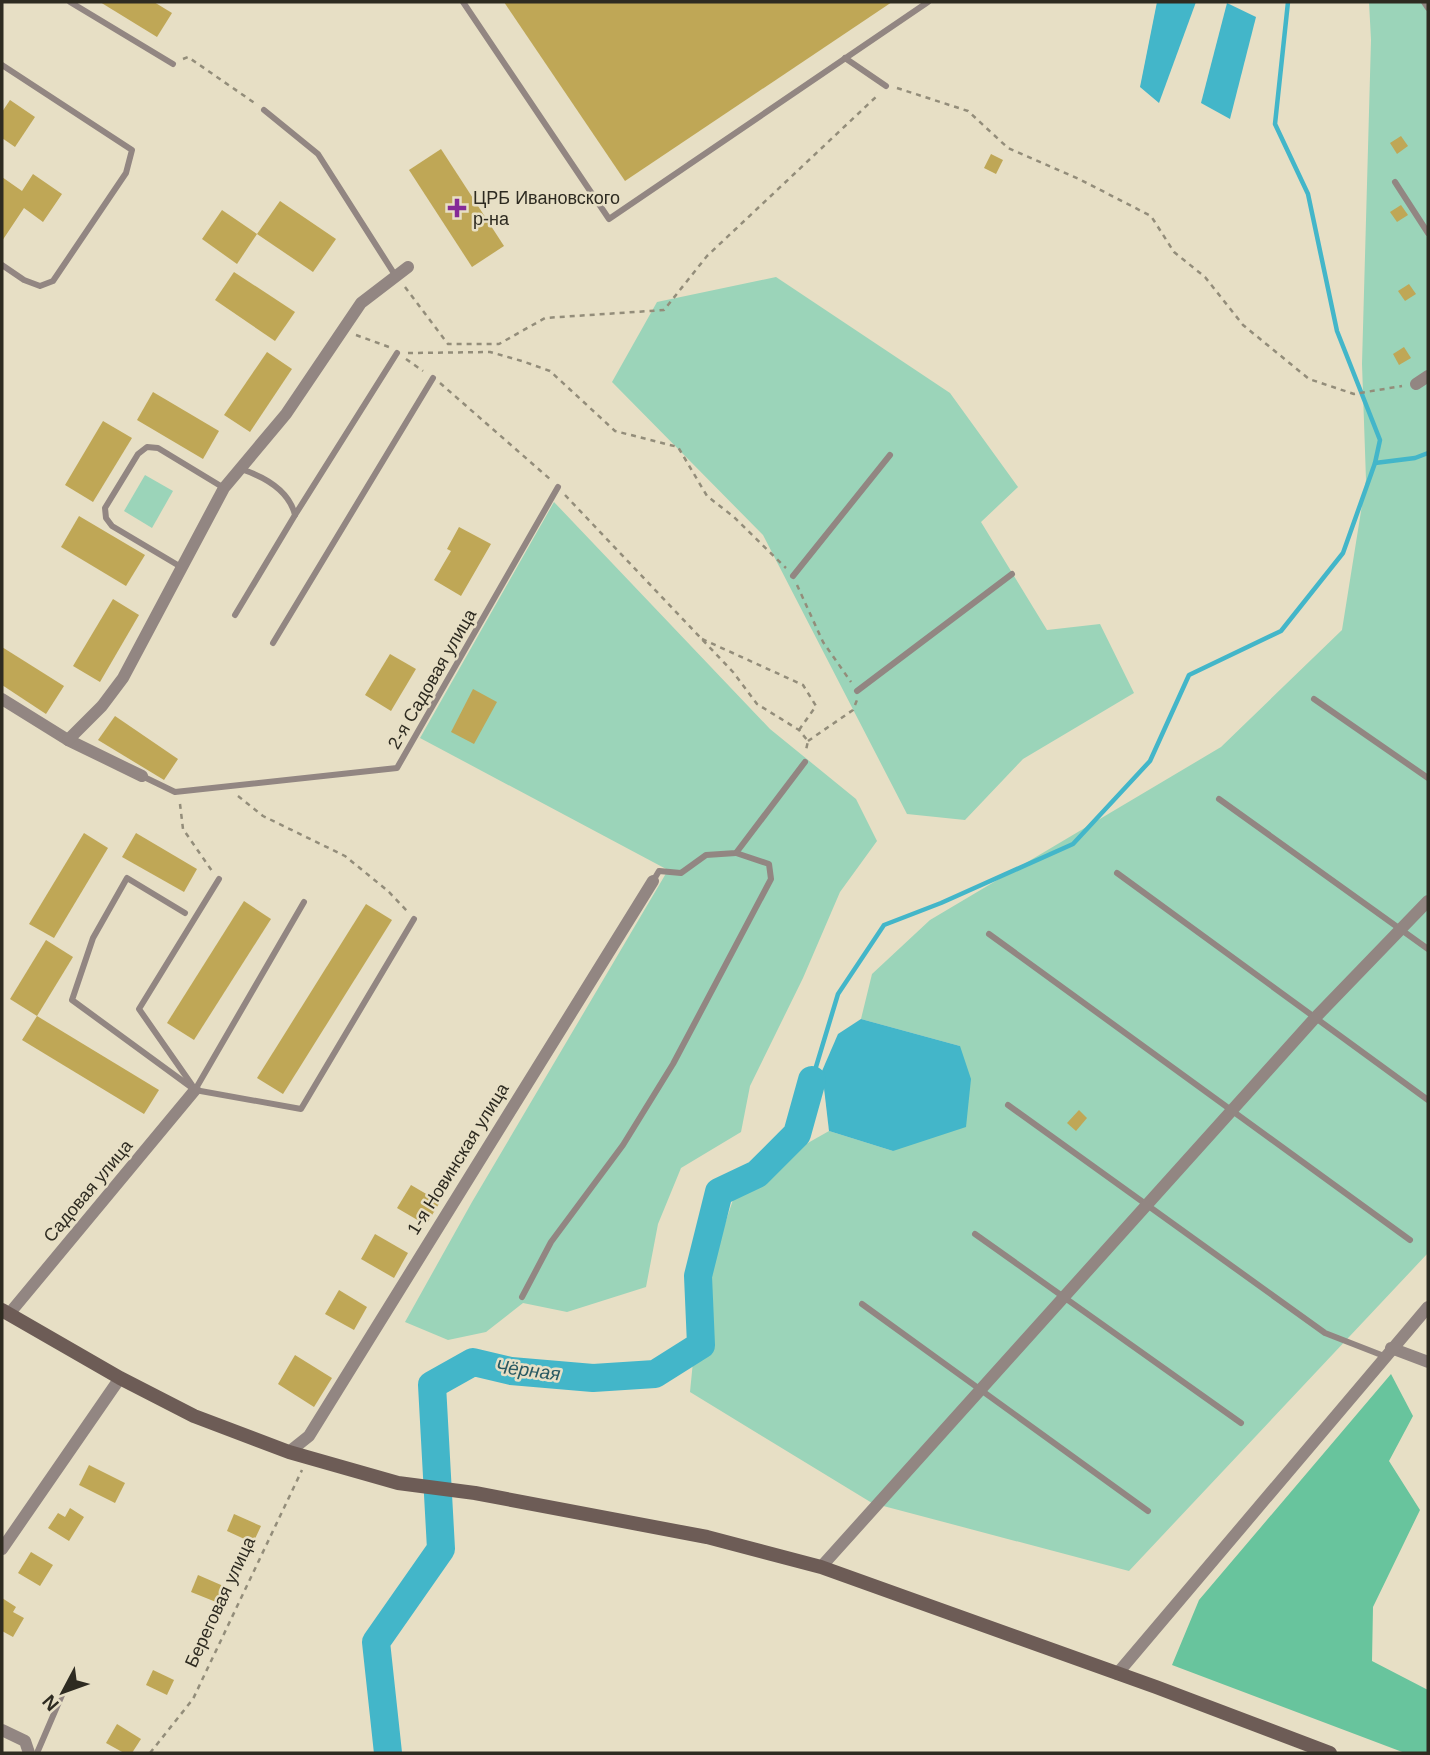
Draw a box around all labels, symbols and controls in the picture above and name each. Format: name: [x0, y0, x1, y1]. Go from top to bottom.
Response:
place label: ЦРБ Ивановского р-на: [473, 188, 620, 229]
marker: ЦРБ Ивановского р-на: [447, 198, 467, 218]
street label: 2-я Садовая улица: [384, 605, 481, 752]
street label: 1-я Новинская улица: [403, 1079, 513, 1238]
street label: Садовая улица: [39, 1135, 137, 1246]
water label: Чёрная: [494, 1356, 562, 1384]
street label: Береговая улица: [181, 1533, 259, 1670]
north arrow: [28, 1657, 98, 1727]
text: N: [38, 1691, 63, 1715]

